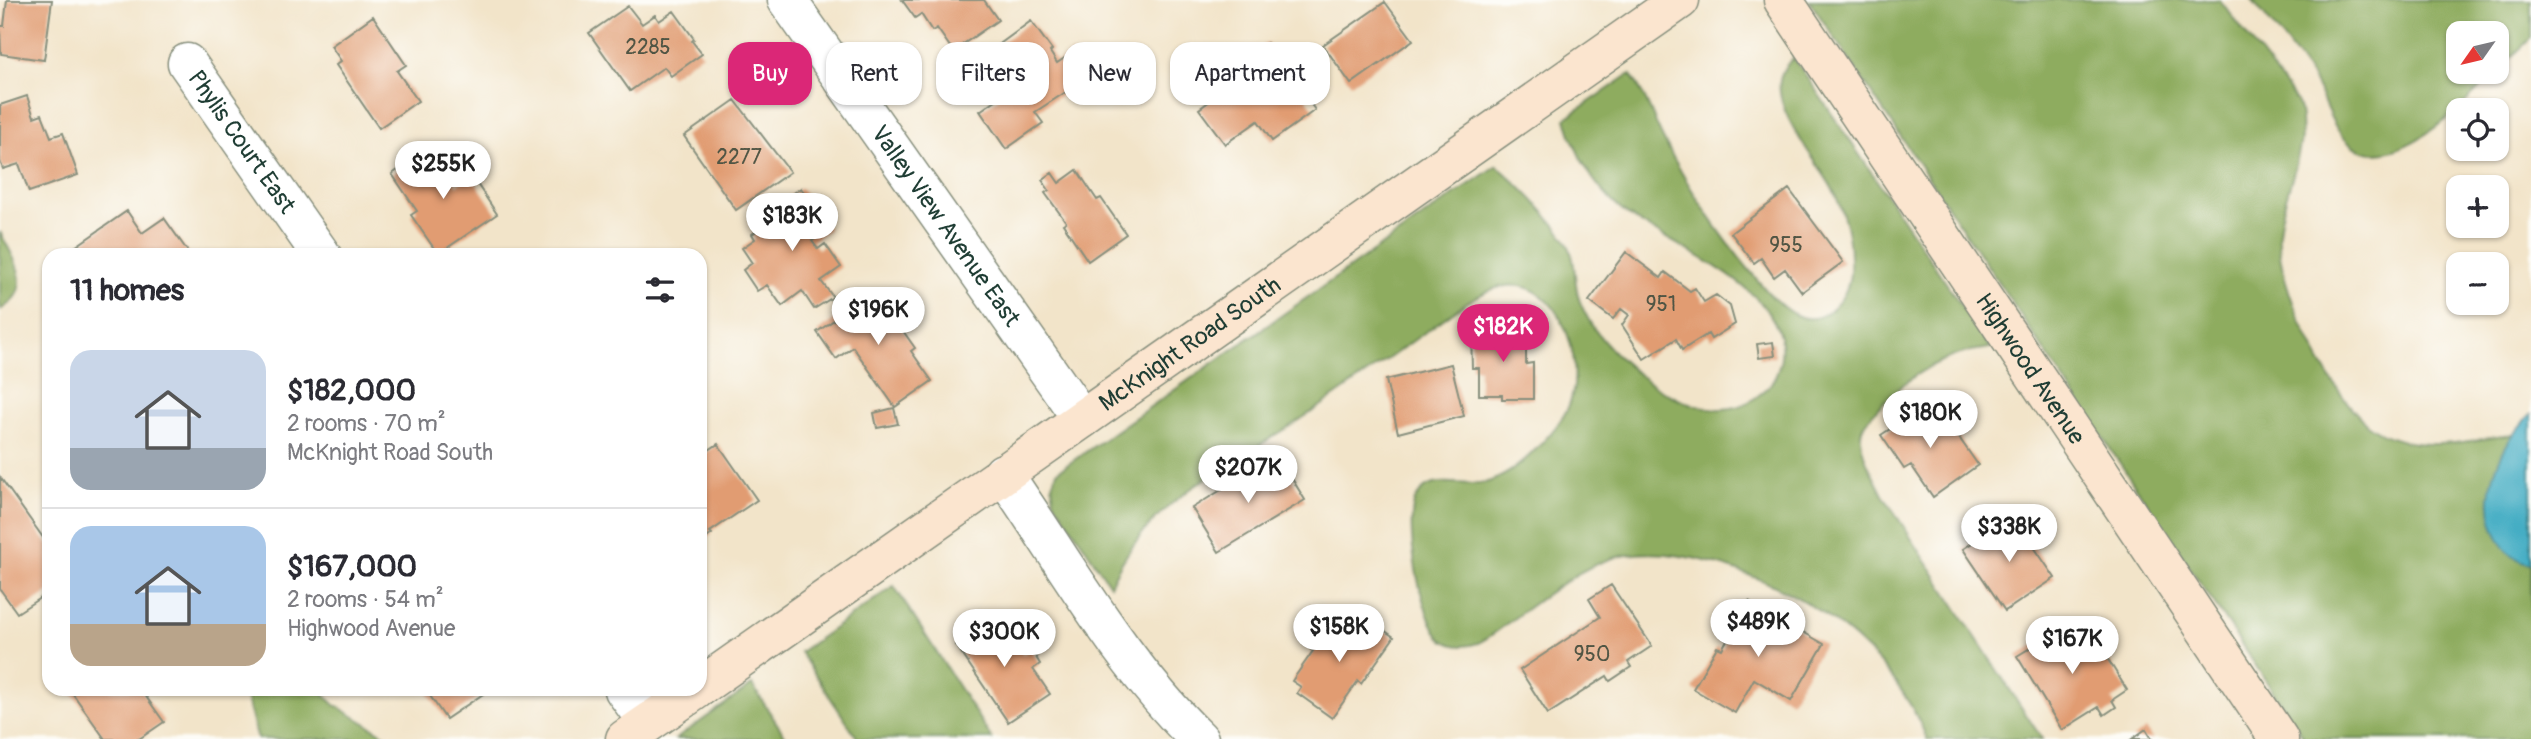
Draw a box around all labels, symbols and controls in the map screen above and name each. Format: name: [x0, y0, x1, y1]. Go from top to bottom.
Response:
north arrow: [2446, 21, 2510, 84]
map controls: [2446, 21, 2509, 315]
house number: 2285: [625, 34, 671, 61]
chip: Buy: [728, 42, 812, 105]
chip: Rent: [826, 42, 922, 105]
chip: Filters: [936, 42, 1049, 105]
chip: New: [1063, 42, 1156, 105]
chip: Apartment: [1170, 42, 1330, 105]
street label: Phylis Court East: [182, 65, 302, 219]
button: locate: [2446, 98, 2509, 161]
street label: Valley View Avenue East: [865, 120, 1026, 332]
pin: $255K: [394, 142, 492, 201]
house number: 2277: [716, 144, 762, 171]
text: $255K: [411, 149, 475, 178]
button: +: [2446, 175, 2509, 238]
pin: $183K: [743, 194, 841, 253]
text: $183K: [762, 201, 822, 230]
house number: 955: [1769, 232, 1803, 259]
button: −: [2446, 252, 2509, 315]
icon: filters: [641, 271, 679, 309]
street label: McKnight Road South: [1094, 271, 1286, 418]
text: 11 homes: [70, 272, 184, 309]
pin: $196K: [829, 288, 927, 347]
street label: Highwood Avenue: [1969, 288, 2091, 450]
house number: 951: [1646, 291, 1676, 318]
text: $196K: [848, 295, 908, 324]
pin: $182K: [1454, 304, 1552, 364]
text: $182K: [1473, 312, 1533, 341]
text: $182,000: [287, 372, 416, 409]
icon: home: [126, 378, 210, 462]
pin: $180K: [1881, 391, 1979, 450]
text: $180K: [1899, 398, 1961, 427]
text: 2 rooms · 70 m²: [287, 409, 446, 438]
text: McKnight Road South: [287, 438, 493, 467]
pin: $207K: [1199, 446, 1297, 505]
text: $207K: [1214, 453, 1282, 482]
pin: $338K: [1960, 504, 2058, 564]
text: $338K: [1977, 512, 2041, 541]
text: $167,000: [287, 548, 417, 585]
icon: home: [126, 554, 210, 638]
text: 2 rooms · 54 m²: [287, 585, 444, 614]
pin: $489K: [1709, 600, 1807, 659]
pin: $158K: [1290, 604, 1388, 664]
text: $489K: [1726, 607, 1790, 636]
pin: $300K: [955, 610, 1053, 669]
text: $158K: [1309, 612, 1369, 641]
text: Highwood Avenue: [287, 614, 455, 643]
pin: $167K: [2023, 616, 2121, 676]
text: $300K: [969, 617, 1039, 646]
text: $167K: [2042, 624, 2102, 653]
house number: 950: [1574, 641, 1610, 668]

